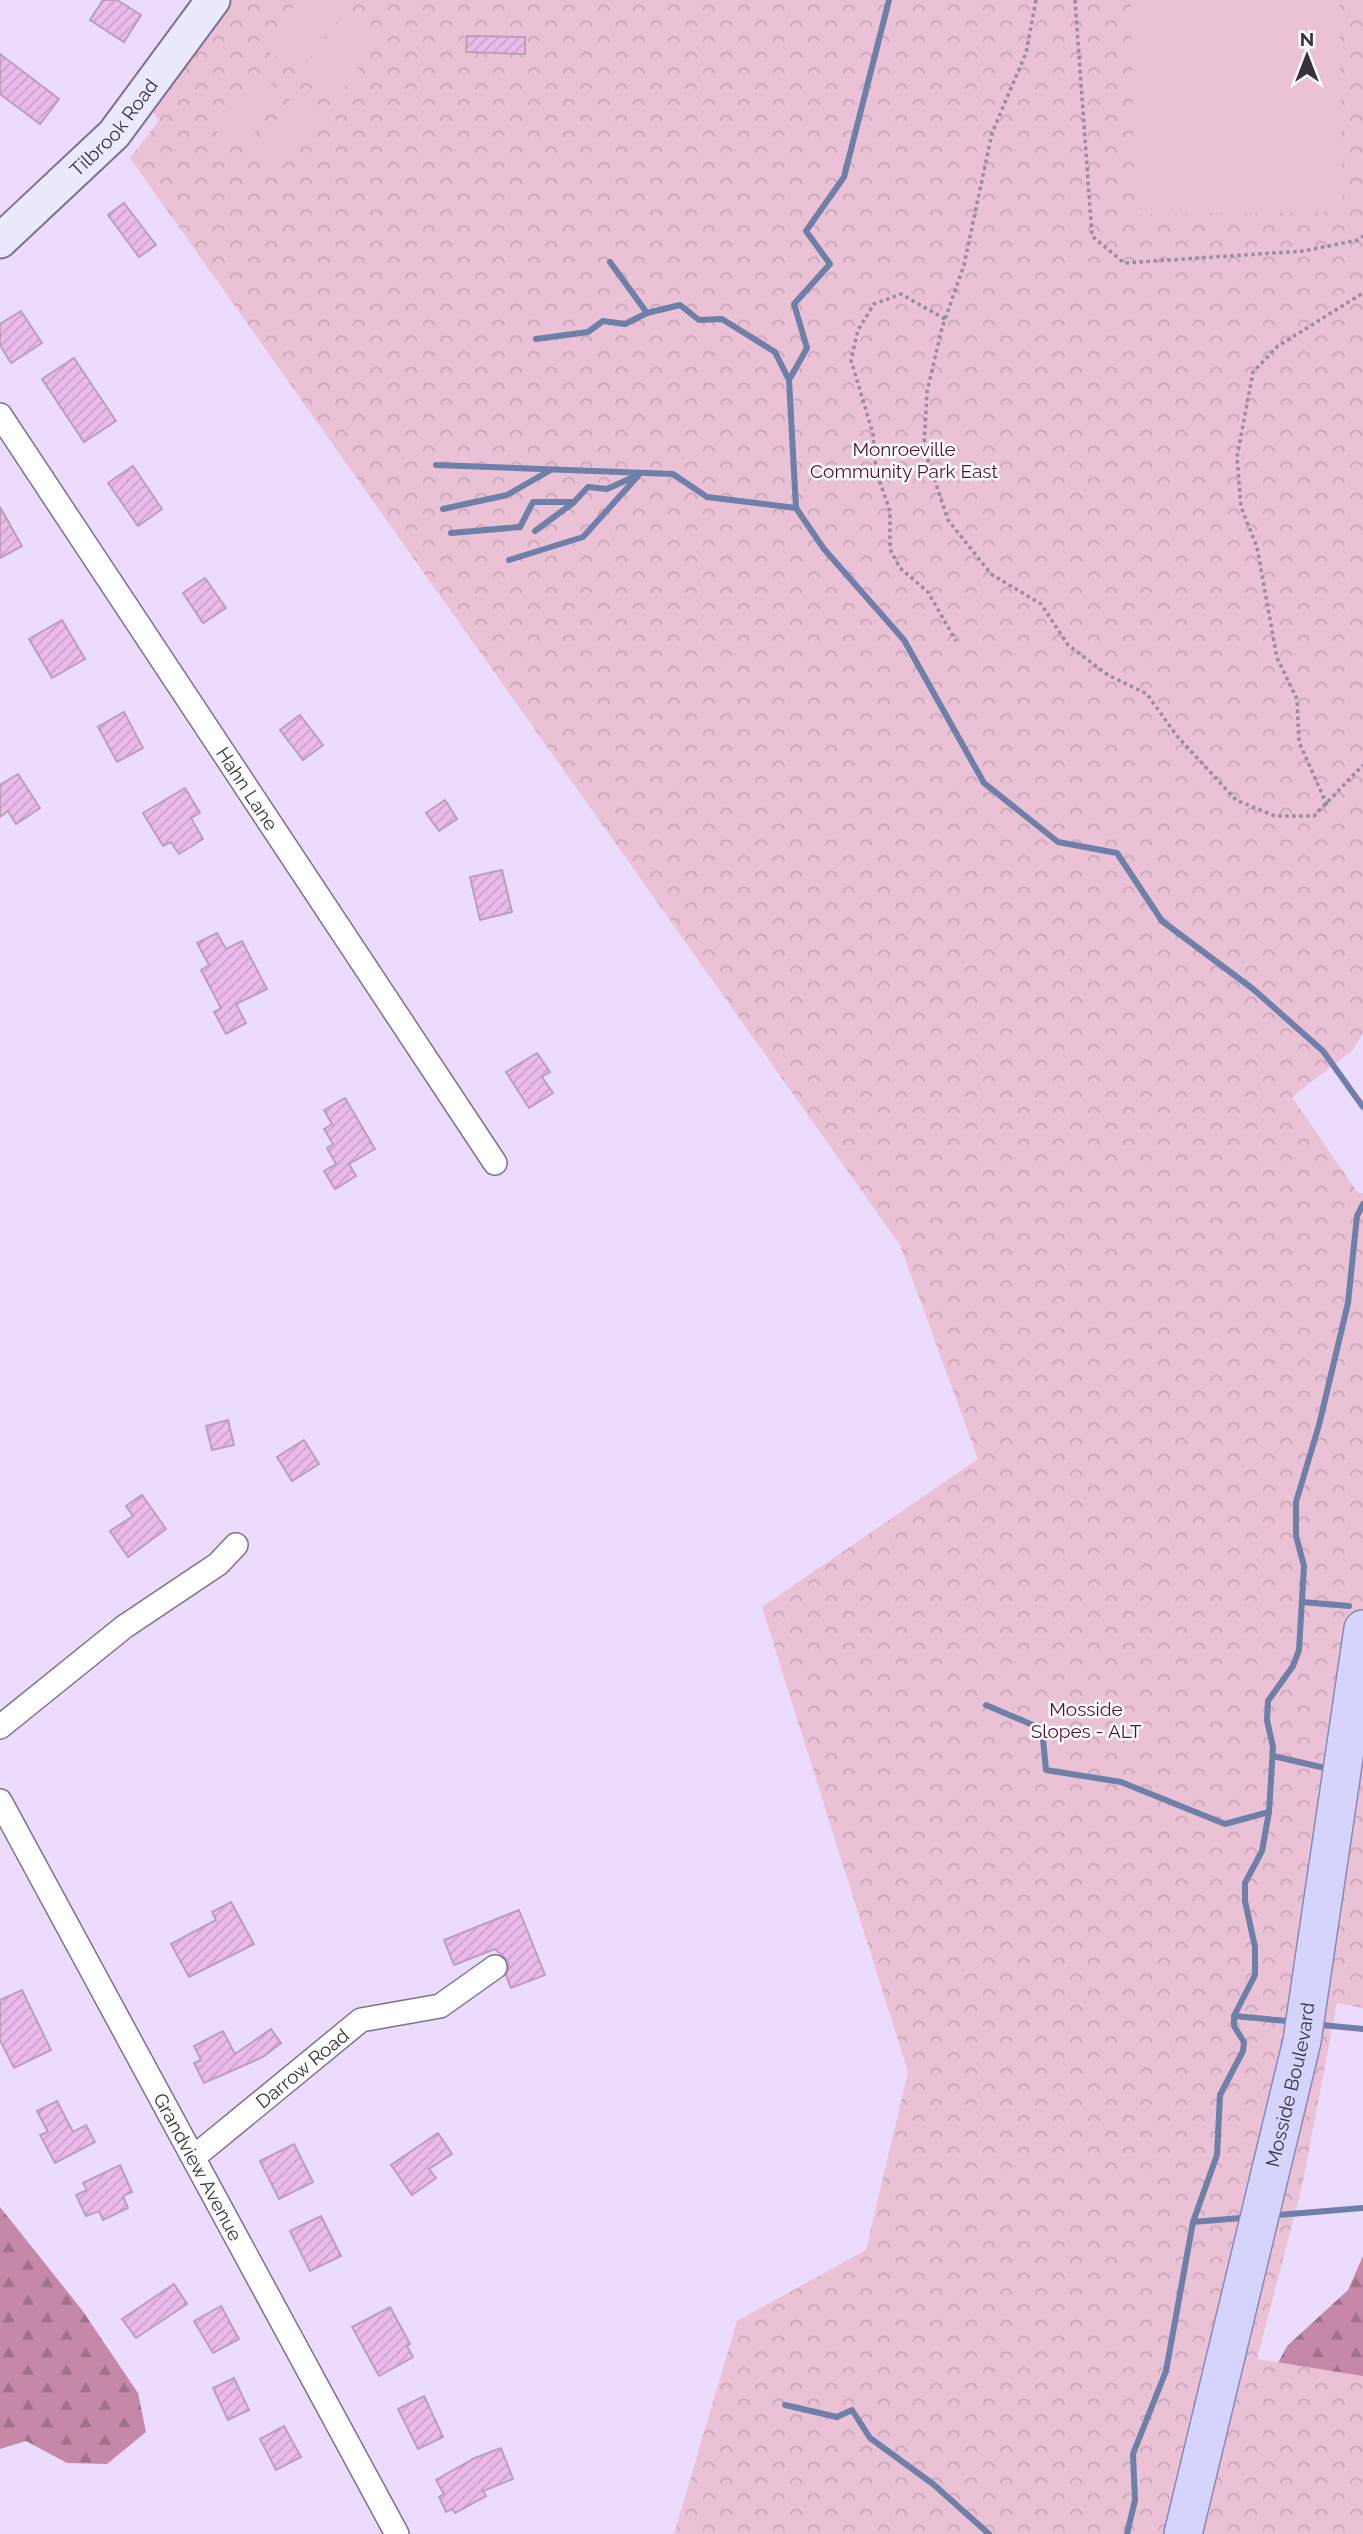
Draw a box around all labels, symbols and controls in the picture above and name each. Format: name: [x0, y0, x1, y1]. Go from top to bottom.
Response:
north arrow: [1272, 21, 1342, 91]
text: N: [1300, 28, 1314, 50]
street label: Tilbrook Road: [65, 75, 162, 181]
park label: Monroeville Community Park East: [810, 438, 999, 482]
street label: Hahn Lane: [212, 743, 283, 834]
park label: Mosside Slopes - ALT: [1031, 1698, 1142, 1742]
street label: Mosside Boulevard: [1261, 2001, 1319, 2169]
street label: Darrow Road: [251, 2024, 353, 2113]
street label: Grandview Avenue: [149, 2089, 247, 2244]

